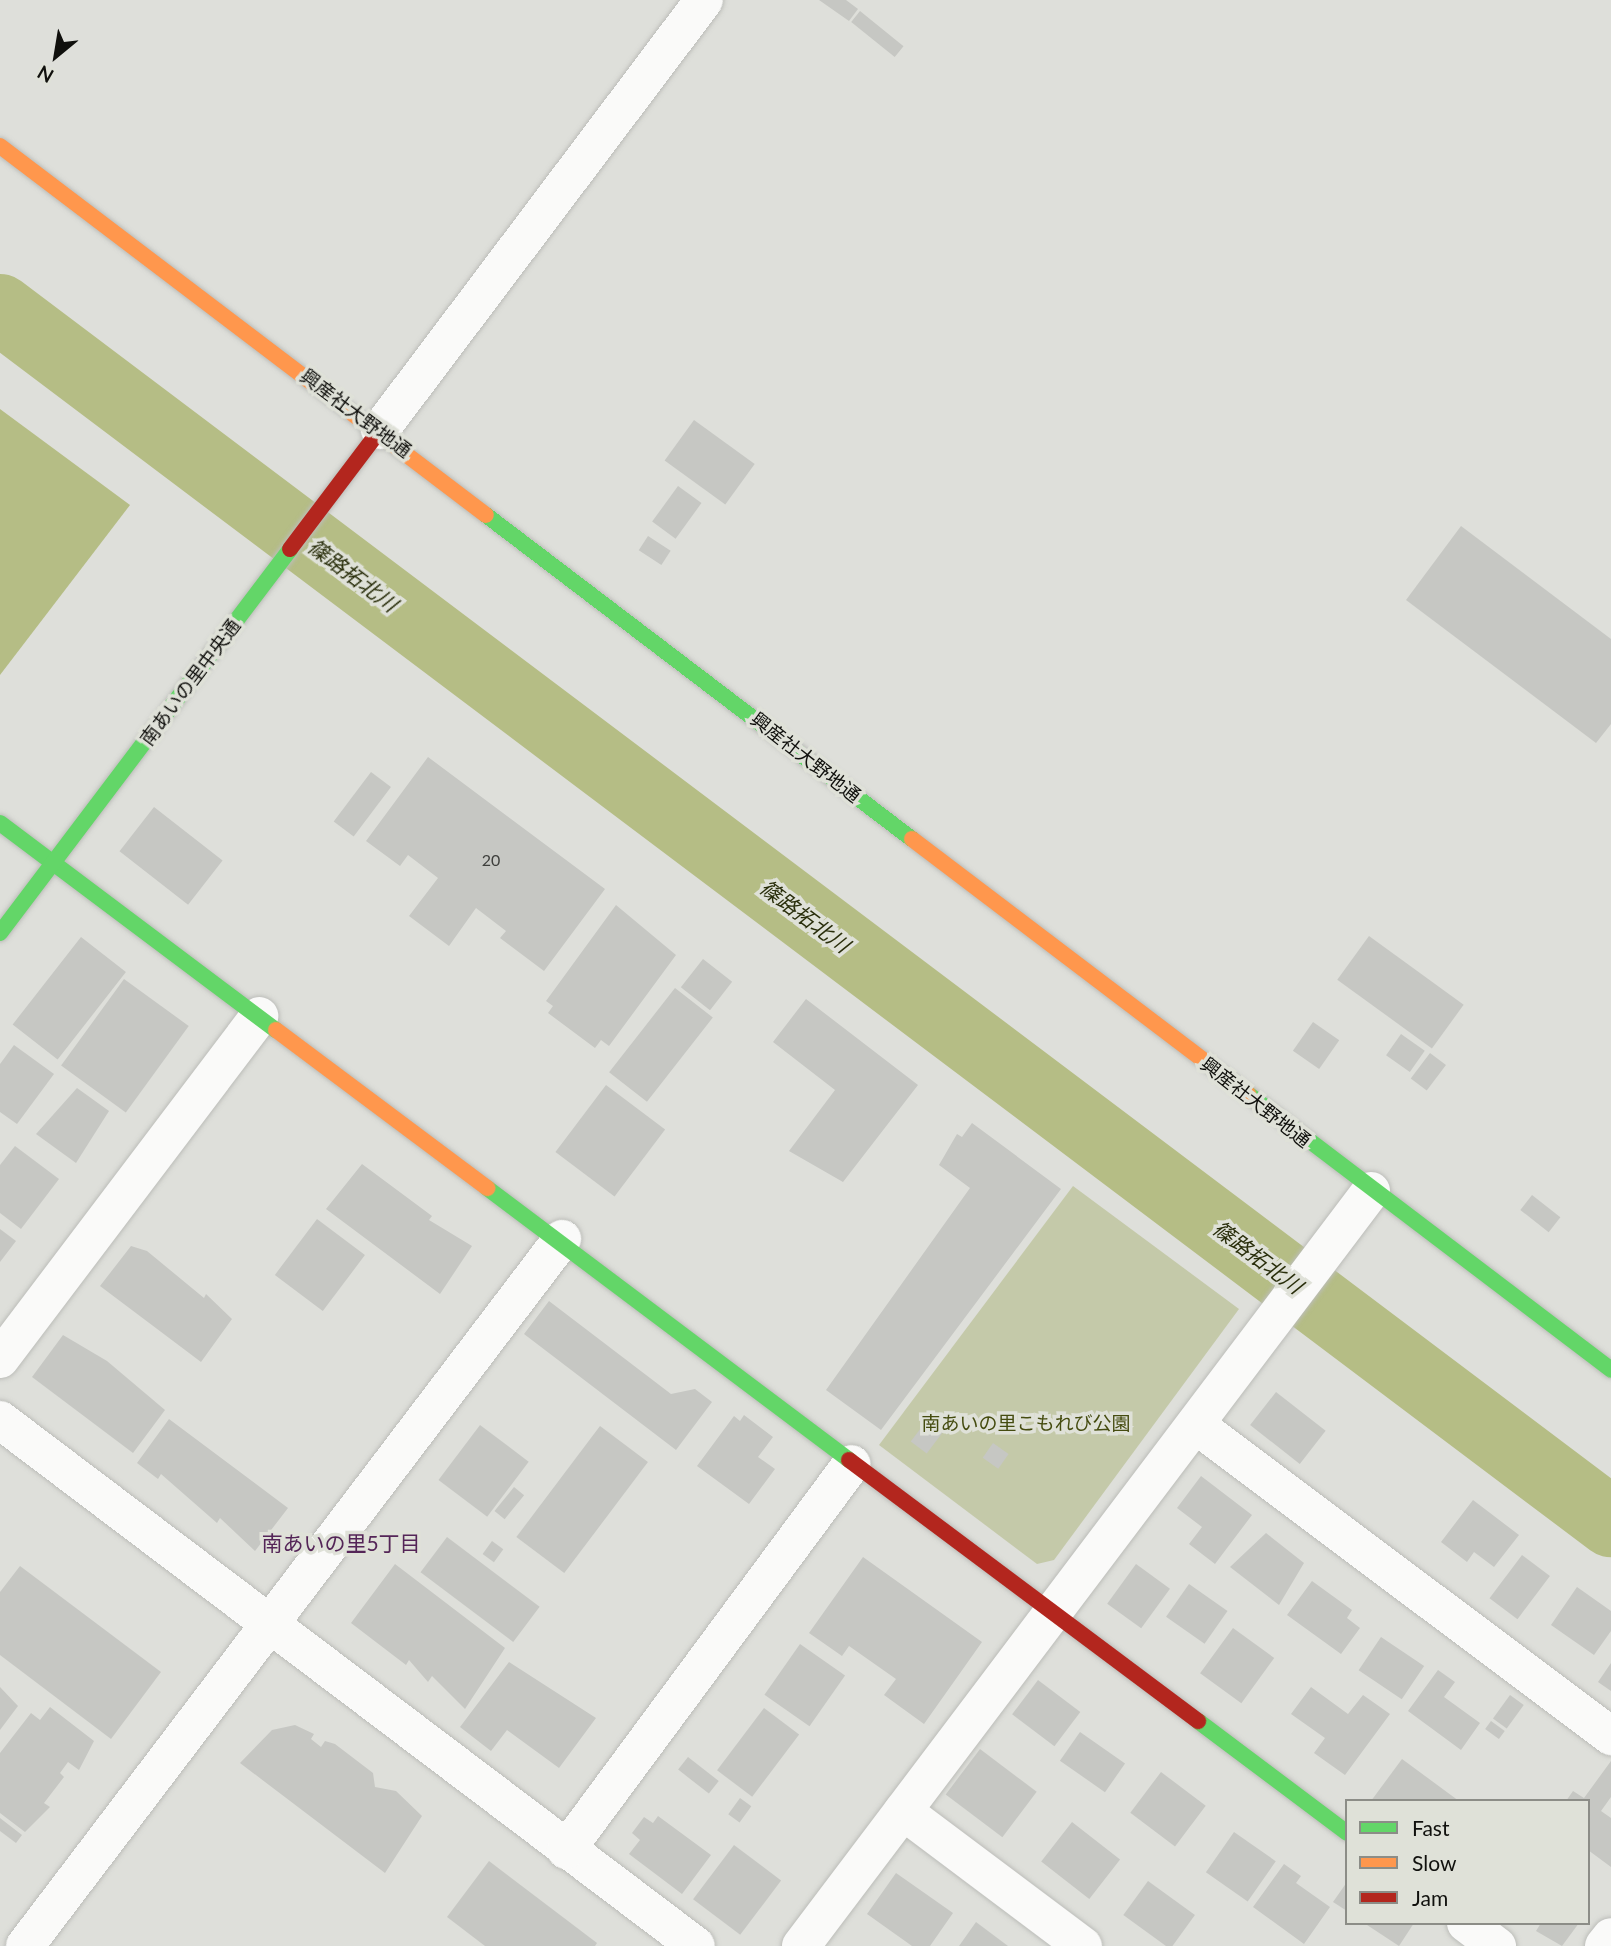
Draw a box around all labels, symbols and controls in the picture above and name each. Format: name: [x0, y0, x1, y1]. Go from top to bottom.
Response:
north arrow: [21, 21, 91, 91]
text: N: [33, 61, 57, 88]
street label: 興産社大野地通: [296, 364, 416, 462]
water label: 篠路拓北川: [303, 533, 403, 617]
street label: 南あいの里中央通: [135, 614, 245, 750]
street label: 興産社大野地通: [747, 707, 865, 807]
house number: 20: [482, 850, 500, 870]
water label: 篠路拓北川: [755, 874, 855, 958]
street label: 興産社大野地通: [1197, 1052, 1315, 1152]
water label: 篠路拓北川: [1208, 1215, 1308, 1299]
park label: 南あいの里こもれび公園: [922, 1412, 1130, 1434]
district label: 南あいの里5丁目: [261, 1530, 421, 1556]
legend: [1345, 1799, 1590, 1925]
text: Fast: [1412, 1815, 1449, 1840]
text: Slow: [1412, 1850, 1456, 1875]
text: Jam: [1412, 1885, 1448, 1910]

